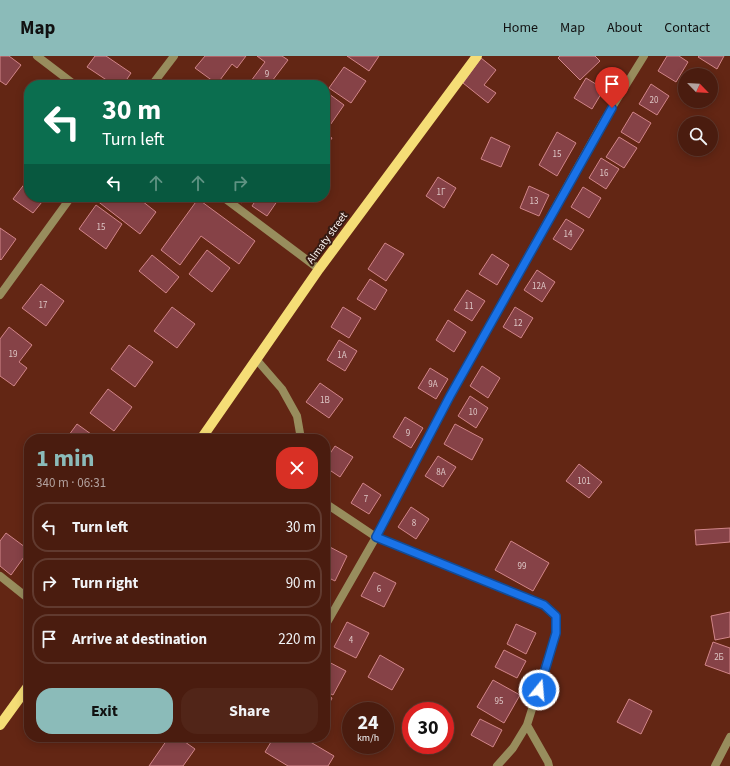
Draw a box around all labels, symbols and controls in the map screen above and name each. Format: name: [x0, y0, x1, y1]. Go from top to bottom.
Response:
text: Map: [20, 15, 55, 42]
text: Home: [503, 18, 538, 38]
text: Map: [560, 18, 585, 38]
text: About: [607, 18, 642, 38]
text: Contact: [664, 18, 710, 38]
pin: [595, 67, 629, 108]
house number: 9: [265, 68, 270, 81]
north arrow: [678, 68, 718, 108]
map controls: [678, 68, 718, 156]
icon: arrive: [601, 73, 623, 95]
text: 30 m: [102, 90, 161, 130]
house number: 20: [650, 94, 659, 107]
icon: left: [36, 96, 88, 148]
button: search: [678, 116, 718, 156]
text: Turn left: [102, 127, 164, 152]
house number: 15: [553, 148, 562, 161]
house number: 16: [600, 167, 609, 180]
icon: left: [103, 172, 125, 194]
icon: ahead: [145, 172, 167, 194]
icon: ahead: [187, 172, 209, 194]
icon: right: [229, 172, 251, 194]
house number: 1Г: [437, 186, 446, 199]
house number: 13: [530, 195, 539, 208]
street label: Almaty street: [303, 209, 351, 267]
house number: 15: [97, 221, 106, 234]
house number: 14: [564, 228, 573, 241]
house number: 12А: [532, 280, 546, 293]
house number: 17: [39, 299, 48, 312]
house number: 11: [465, 300, 473, 313]
house number: 12: [514, 317, 523, 330]
house number: 19: [9, 348, 18, 361]
house number: 1А: [337, 349, 347, 362]
house number: 9А: [428, 378, 438, 391]
house number: 1В: [320, 394, 330, 407]
house number: 10: [469, 406, 478, 419]
house number: 9: [406, 427, 411, 440]
text: 1 min: [36, 441, 94, 476]
button: close: [276, 447, 318, 489]
house number: 8А: [436, 466, 446, 479]
text: 340 m · 06:31: [36, 474, 106, 492]
house number: 101: [577, 475, 591, 488]
house number: 7: [364, 493, 369, 506]
icon: left: [38, 516, 60, 538]
text: Turn left: [72, 517, 128, 538]
text: 30 m: [286, 517, 316, 538]
house number: 8: [412, 517, 417, 530]
house number: 99: [518, 560, 527, 573]
icon: right: [38, 572, 60, 594]
text: Turn right: [72, 573, 138, 594]
text: 90 m: [286, 573, 316, 594]
house number: 6: [377, 583, 382, 596]
icon: arrive: [38, 628, 60, 650]
text: Arrive at destination: [72, 629, 207, 650]
text: 220 m: [278, 629, 316, 650]
house number: 4: [349, 634, 354, 647]
house number: 2Б: [714, 651, 724, 664]
position arrow: [518, 669, 560, 711]
button: Exit: [36, 688, 173, 734]
button: Share: [181, 688, 318, 734]
house number: 95: [495, 695, 504, 708]
speed limit sign: 30: [402, 702, 454, 754]
text: 24: [357, 709, 379, 737]
text: km/h: [357, 731, 379, 745]

